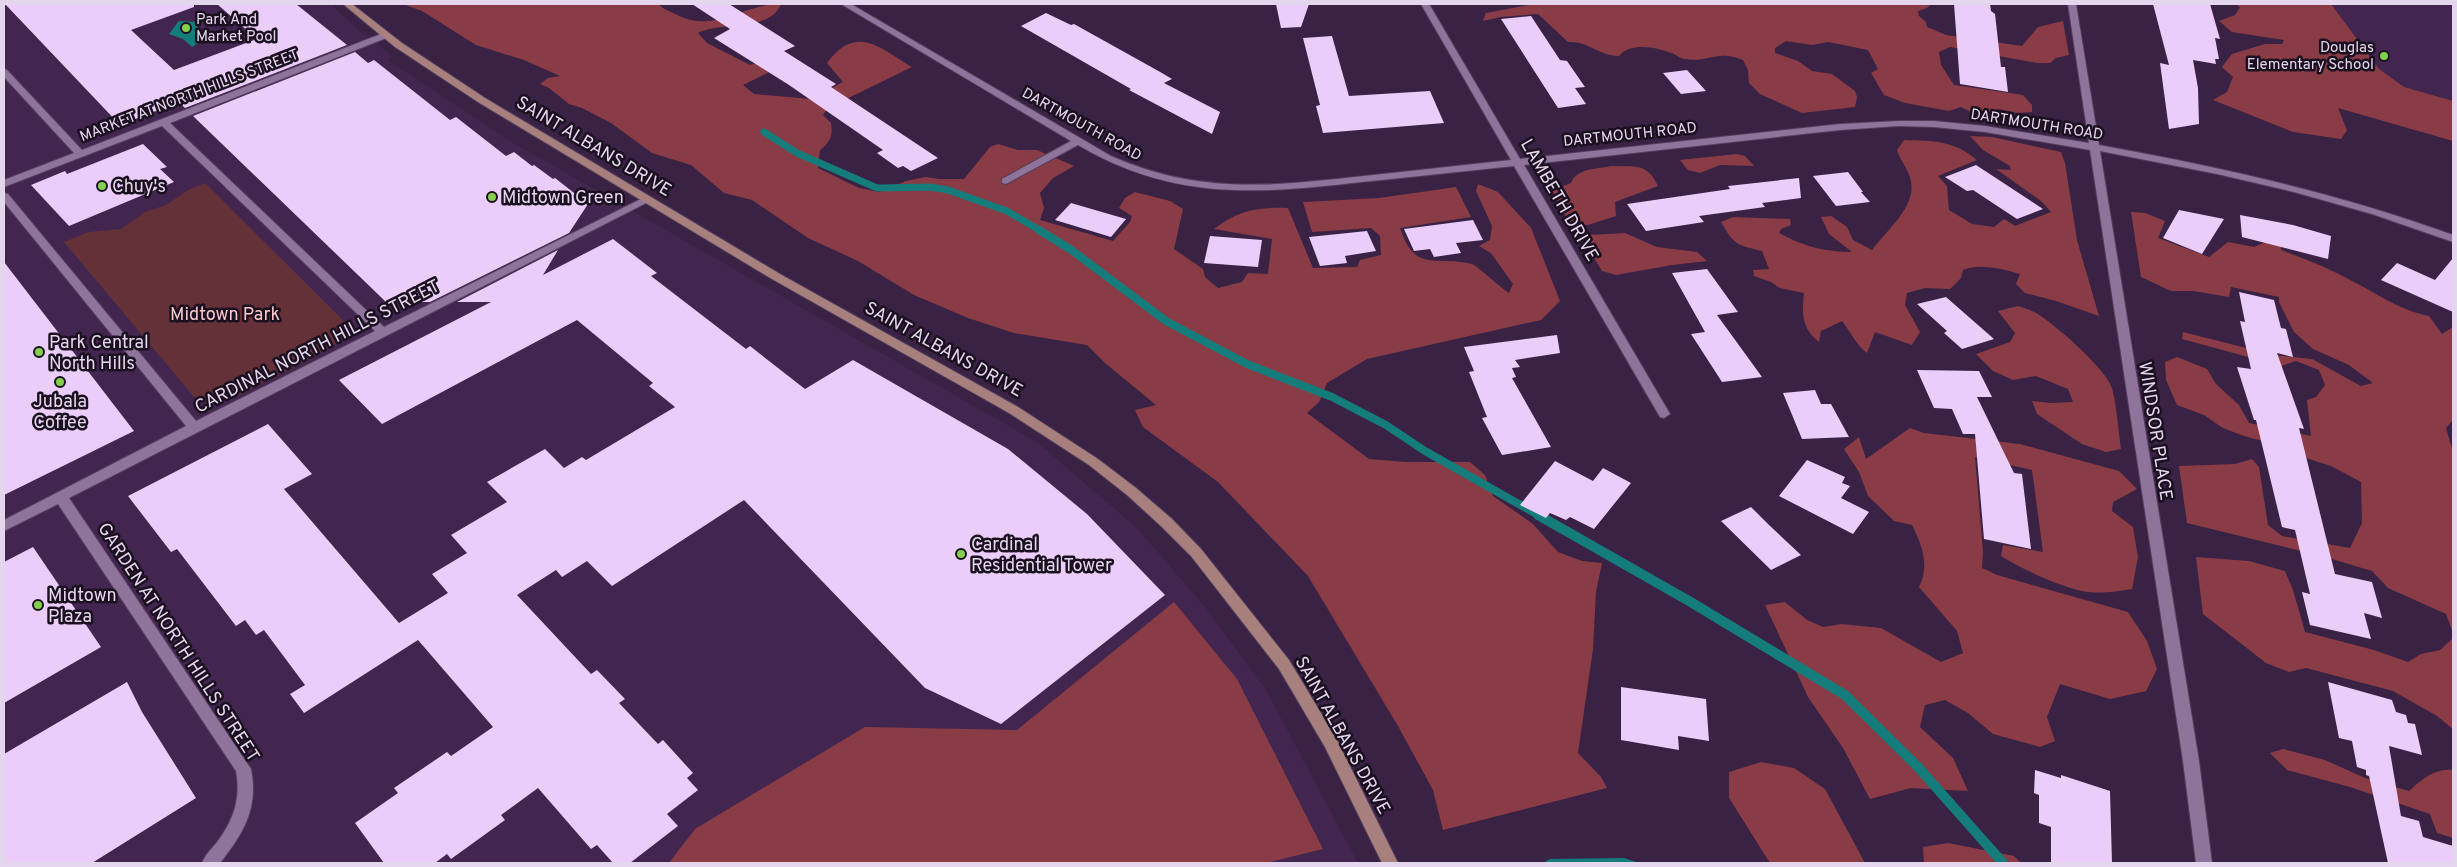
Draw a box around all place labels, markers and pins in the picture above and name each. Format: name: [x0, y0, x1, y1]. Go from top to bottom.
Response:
place label: Park And Market Pool: [196, 11, 277, 47]
marker: Park And Market Pool: [180, 22, 192, 34]
place label: Douglas Elementary School: [2247, 39, 2374, 75]
marker: Douglas Elementary School: [2378, 50, 2390, 62]
place label: Chuy's: [112, 176, 166, 199]
marker: Chuy's: [96, 180, 108, 192]
place label: Midtown Green: [502, 187, 624, 210]
marker: Midtown Green: [486, 191, 498, 203]
place label: Park Central North Hills: [49, 332, 149, 376]
marker: Park Central North Hills: [33, 346, 45, 358]
marker: Jubala Coffee: [54, 376, 66, 388]
place label: Jubala Coffee: [33, 391, 87, 435]
place label: Cardinal Residential Tower: [971, 534, 1112, 578]
marker: Cardinal Residential Tower: [955, 548, 967, 560]
place label: Midtown Plaza: [48, 585, 117, 629]
marker: Midtown Plaza: [32, 599, 44, 611]

